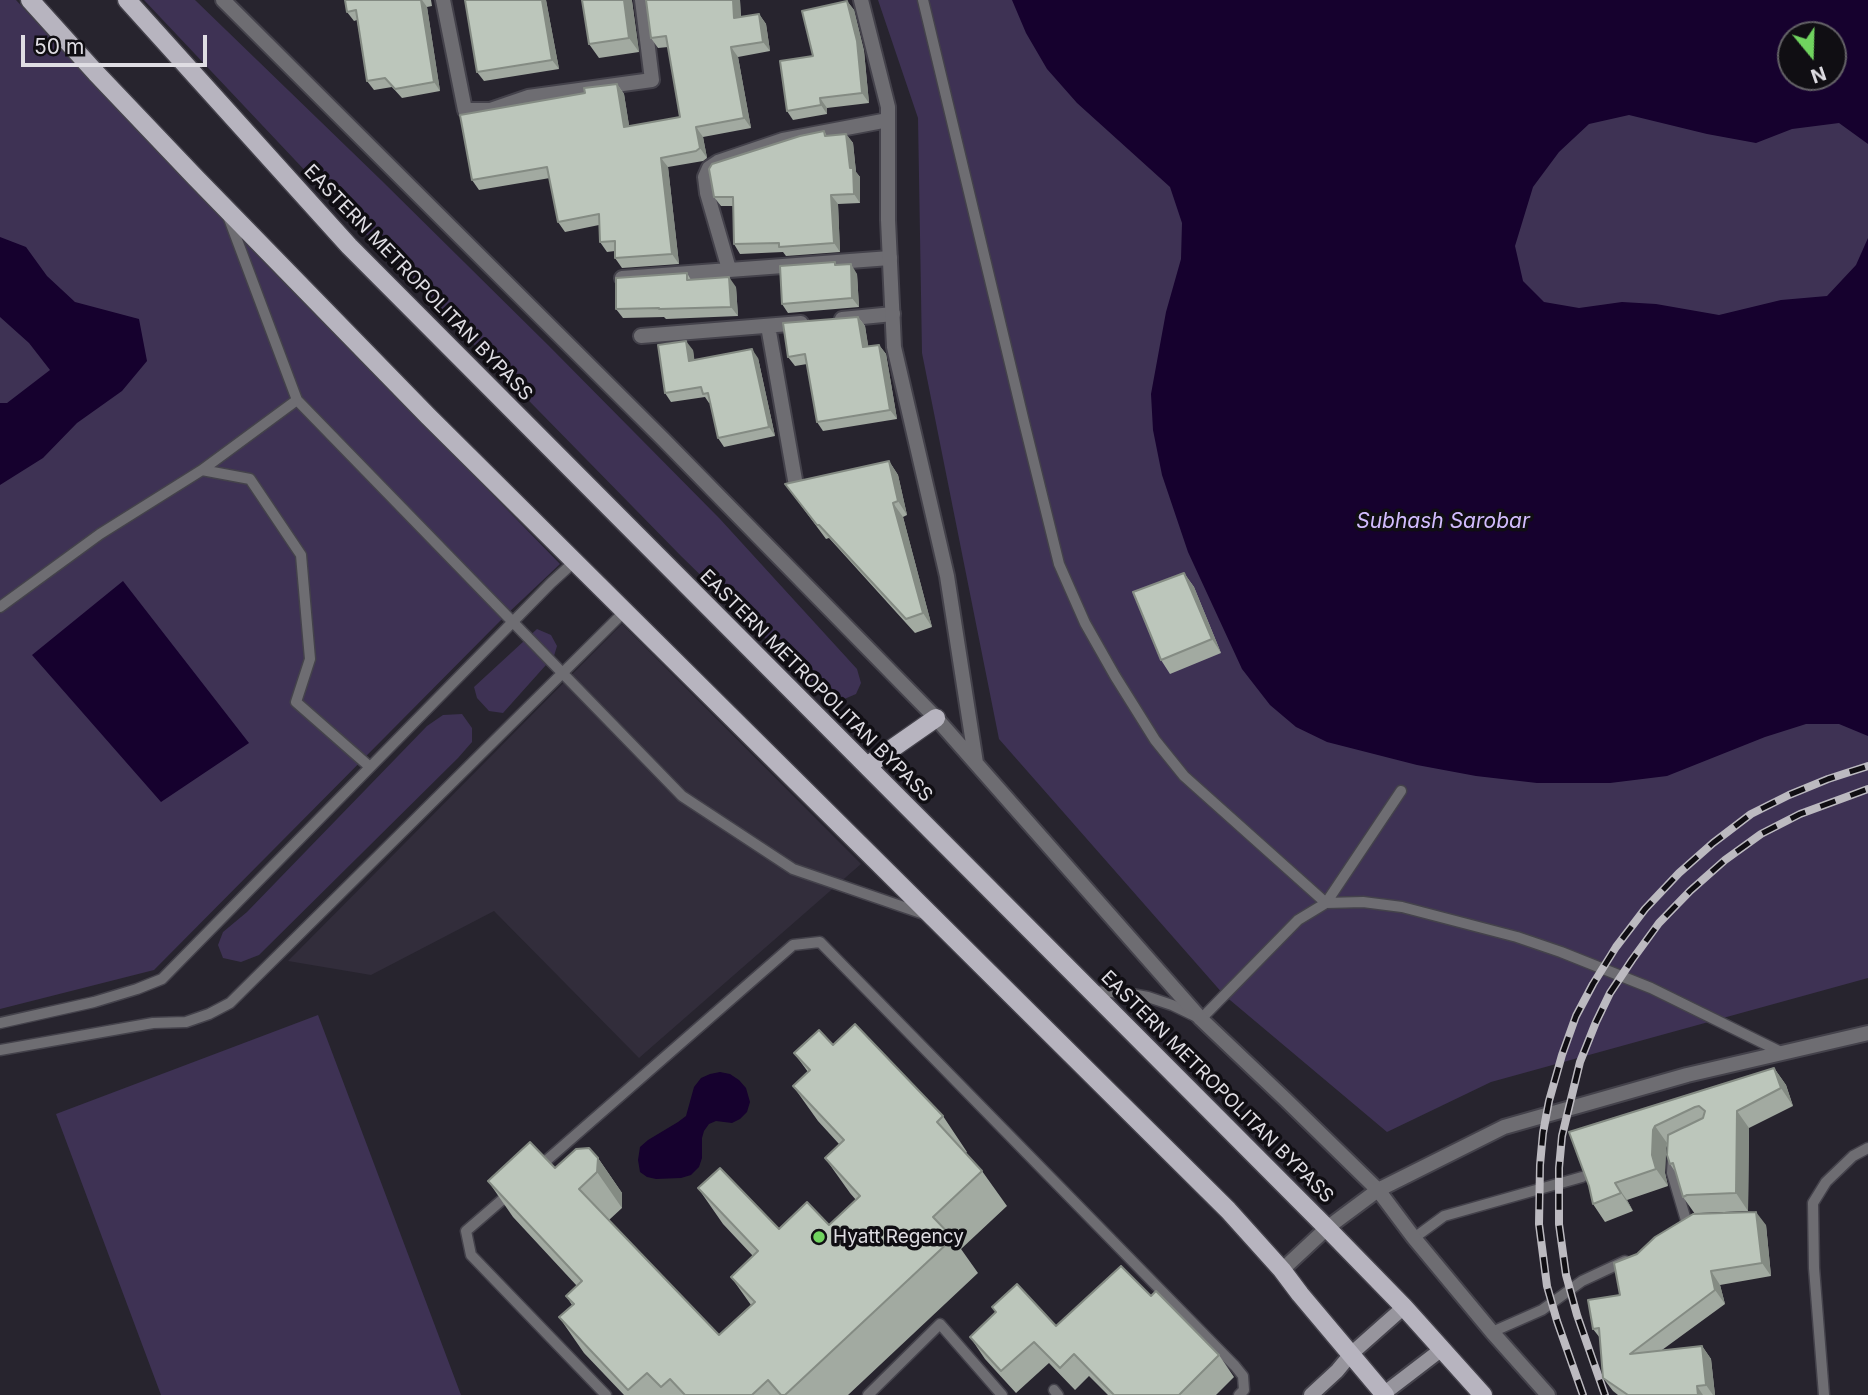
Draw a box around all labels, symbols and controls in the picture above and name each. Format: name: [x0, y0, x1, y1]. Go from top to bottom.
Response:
scale bar: [24, 21, 210, 65]
north arrow: [1777, 21, 1847, 91]
text: 50 m: [34, 34, 84, 59]
text: N: [1808, 61, 1829, 88]
street label: EASTERN METROPOLITAN BYPASS: [299, 160, 537, 406]
water label: Subhash Sarobar: [1356, 509, 1530, 535]
street label: EASTERN METROPOLITAN BYPASS: [695, 565, 937, 807]
street label: EASTERN METROPOLITAN BYPASS: [1096, 966, 1338, 1208]
place label: Hyatt Regency: [833, 1226, 964, 1248]
marker: Hyatt Regency: [811, 1229, 827, 1245]

